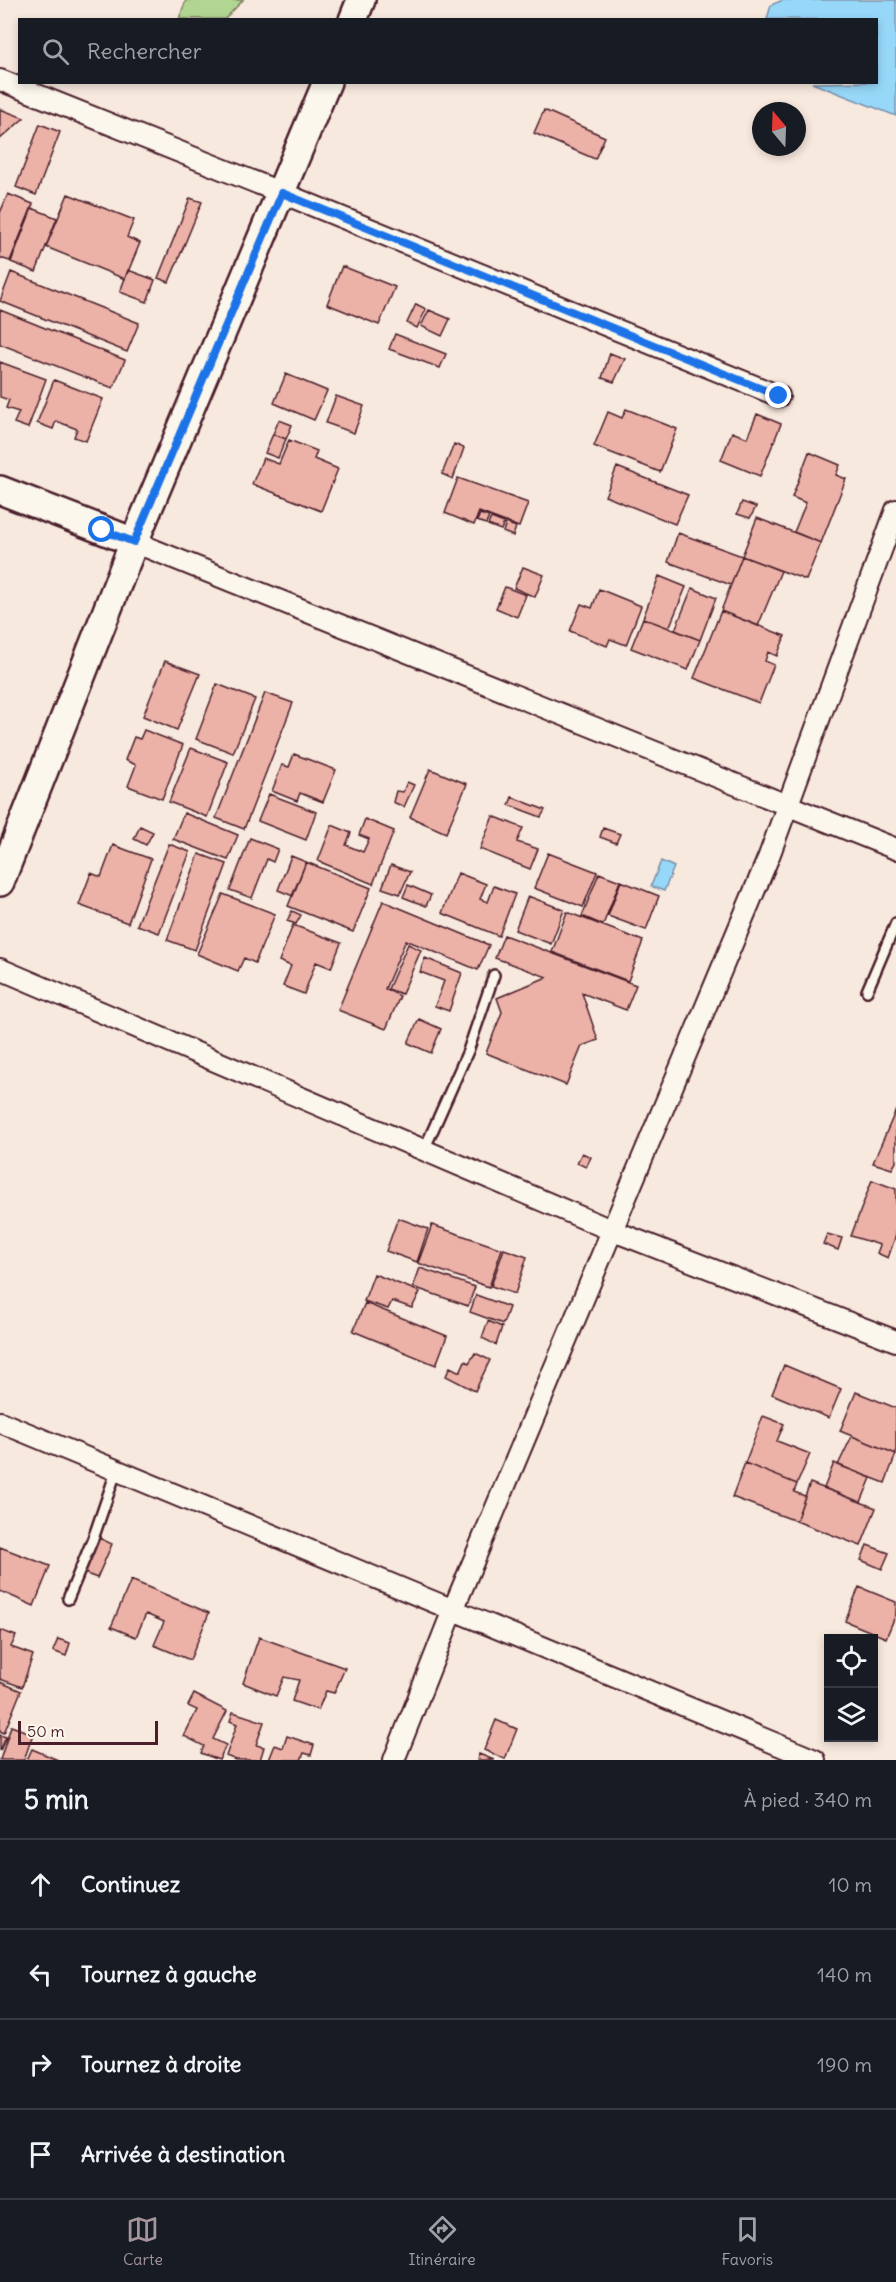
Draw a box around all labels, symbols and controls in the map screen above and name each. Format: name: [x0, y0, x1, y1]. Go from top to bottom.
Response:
search box: [18, 18, 878, 84]
icon: search: [39, 35, 72, 68]
text: Rechercher: [87, 37, 202, 65]
north arrow: [752, 102, 806, 156]
route end: [765, 382, 791, 408]
route start: [88, 516, 114, 542]
map controls: [824, 1634, 878, 1742]
button: locate: [824, 1634, 878, 1688]
button: layers: [824, 1688, 878, 1742]
scale bar: [18, 1718, 158, 1746]
text: 50 m: [27, 1721, 65, 1741]
text: 5 min: [24, 1783, 89, 1816]
text: À pied · 340 m: [744, 1787, 872, 1812]
icon: ahead: [24, 1868, 57, 1901]
text: Continuez: [81, 1870, 180, 1898]
text: 10 m: [829, 1872, 872, 1897]
icon: left: [24, 1958, 57, 1991]
text: Tournez à gauche: [81, 1960, 257, 1988]
text: 140 m: [817, 1962, 872, 1987]
icon: right: [24, 2048, 57, 2081]
text: Tournez à droite: [81, 2050, 241, 2078]
text: 190 m: [817, 2052, 872, 2077]
icon: arrive: [24, 2138, 57, 2171]
text: Arrivée à destination: [81, 2140, 285, 2168]
tab: Carte: [123, 2213, 163, 2269]
tab: Itinéraire: [409, 2213, 476, 2269]
tab: Favoris: [722, 2213, 773, 2269]

